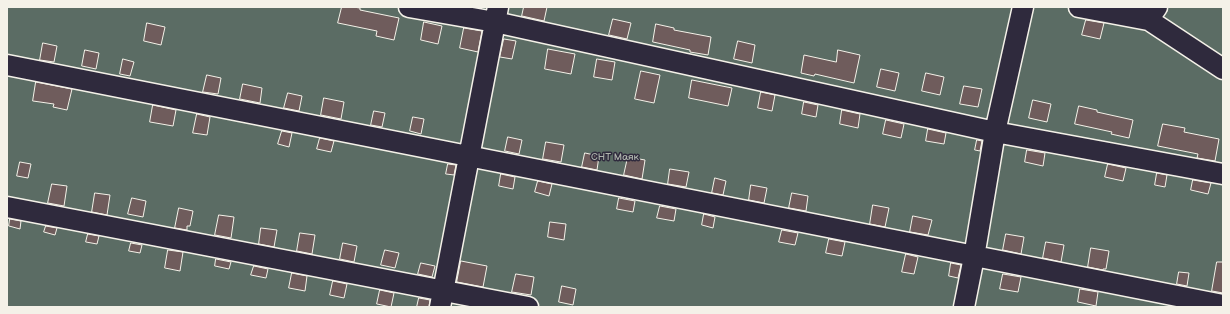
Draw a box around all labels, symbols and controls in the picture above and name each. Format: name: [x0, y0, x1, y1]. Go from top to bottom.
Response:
park label: СНТ Маяк: [591, 151, 639, 163]

